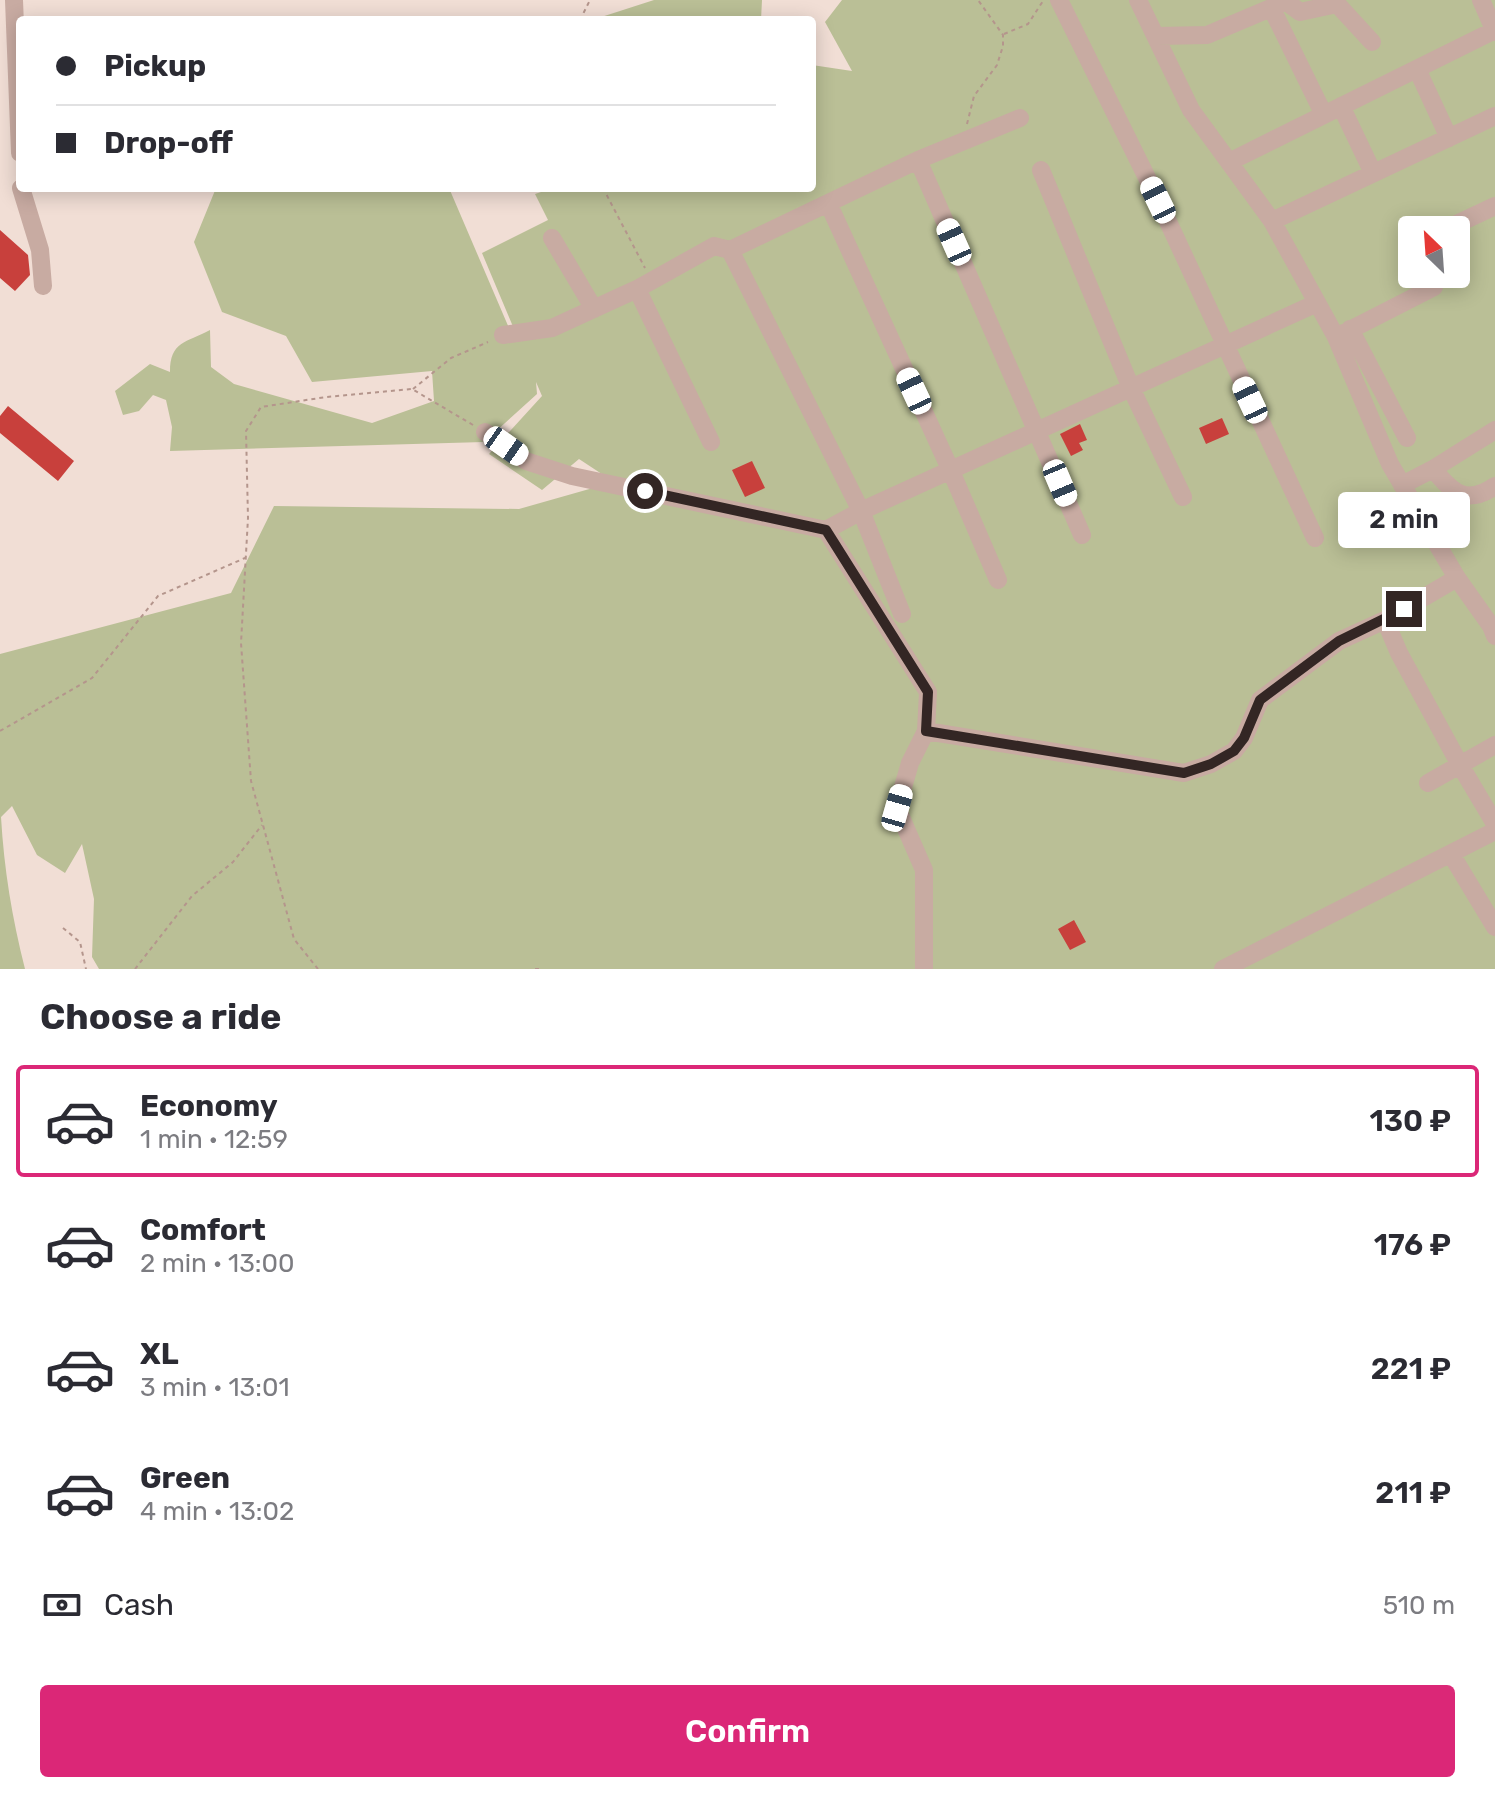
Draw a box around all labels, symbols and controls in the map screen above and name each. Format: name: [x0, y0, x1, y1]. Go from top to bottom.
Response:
text: Pickup: [104, 48, 206, 84]
text: Drop-off: [104, 125, 233, 161]
car: [1137, 173, 1179, 227]
car: [933, 215, 975, 269]
north arrow: [1398, 216, 1470, 288]
map controls: [1398, 216, 1470, 288]
car: [893, 364, 935, 418]
car: [1229, 373, 1271, 427]
car: [479, 422, 533, 470]
car: [1040, 456, 1080, 510]
route start: [627, 473, 663, 509]
callout: 2 min: [1338, 493, 1470, 549]
text: 2 min: [1369, 504, 1439, 535]
route end: [1386, 591, 1422, 627]
car: [879, 782, 915, 834]
text: Choose a ride: [40, 995, 281, 1038]
icon: car: [44, 1085, 116, 1157]
text: Economy: [140, 1088, 278, 1124]
text: 130 ₽: [1369, 1103, 1451, 1139]
text: 1 min · 12:59: [140, 1124, 288, 1155]
icon: car: [44, 1209, 116, 1281]
text: Comfort: [140, 1212, 266, 1248]
text: 176 ₽: [1374, 1227, 1451, 1263]
text: 2 min · 13:00: [140, 1248, 295, 1279]
icon: car: [44, 1333, 116, 1405]
text: XL: [140, 1336, 179, 1372]
text: 221 ₽: [1371, 1351, 1451, 1387]
text: 3 min · 13:01: [140, 1372, 290, 1403]
icon: car: [44, 1457, 116, 1529]
text: Green: [140, 1460, 230, 1496]
text: 211 ₽: [1375, 1475, 1451, 1511]
text: 4 min · 13:02: [140, 1496, 294, 1527]
icon: cash: [40, 1583, 84, 1627]
text: Cash: [104, 1587, 174, 1623]
text: 510 m: [1383, 1590, 1455, 1621]
button: Confirm: [40, 1685, 1455, 1777]

